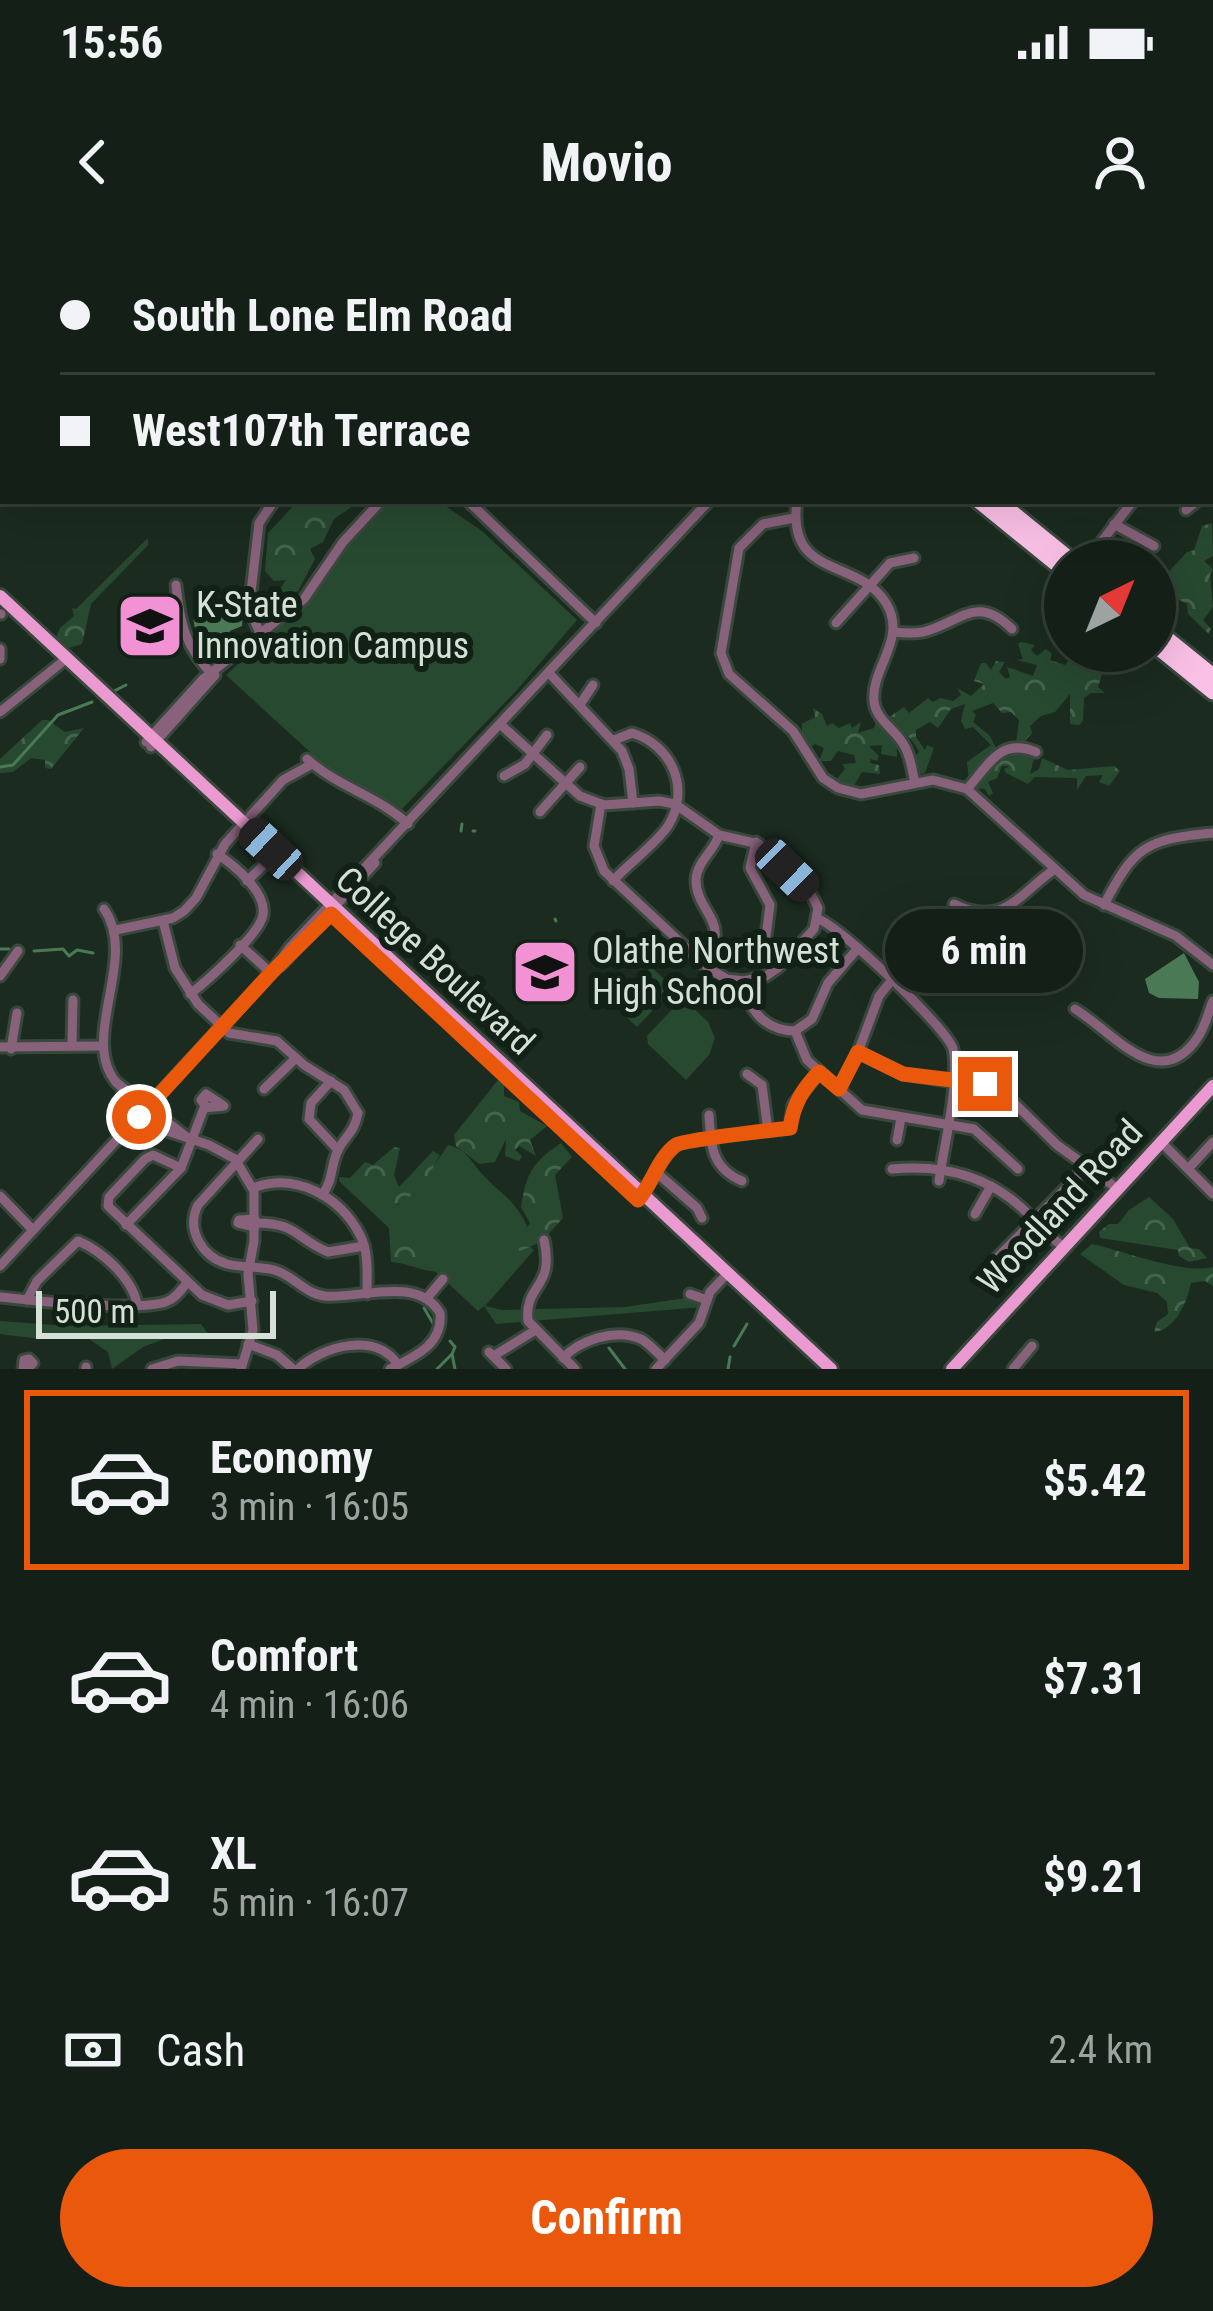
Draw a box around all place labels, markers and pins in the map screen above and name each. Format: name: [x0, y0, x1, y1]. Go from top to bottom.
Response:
place label: K-State Innovation Campus: [196, 584, 469, 667]
school or university icon: K-State Innovation Campus: [115, 591, 185, 661]
place label: Olathe Northwest High School: [592, 930, 840, 1013]
school or university icon: Olathe Northwest High School: [510, 937, 580, 1007]

